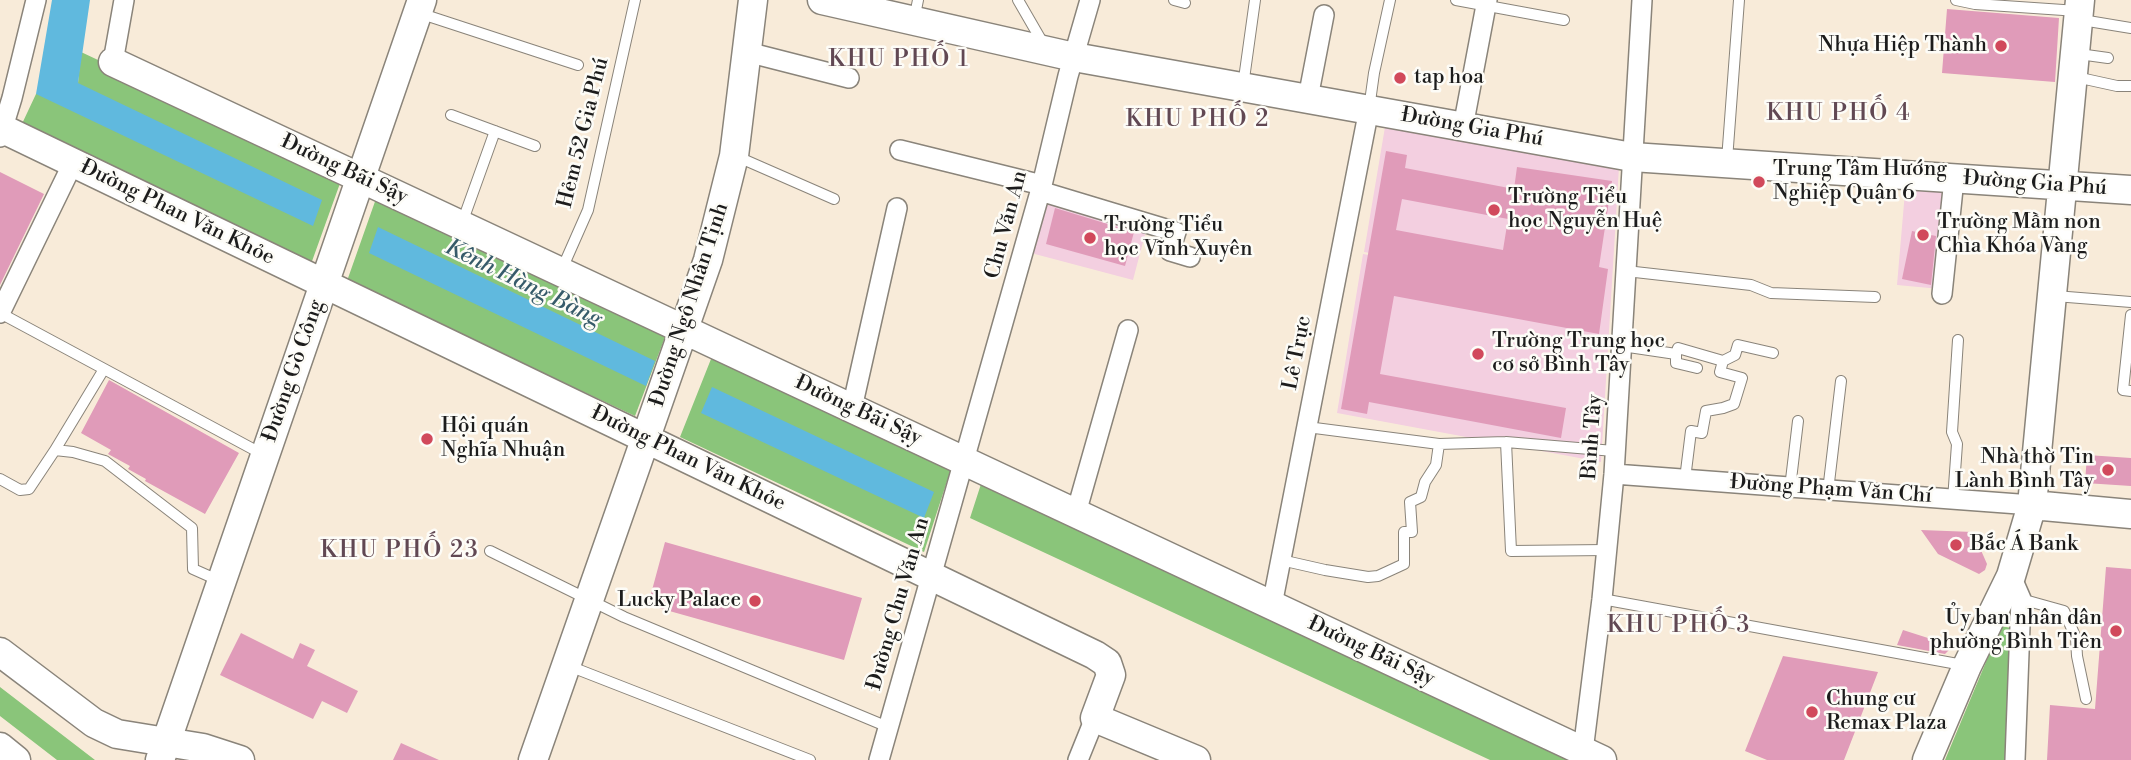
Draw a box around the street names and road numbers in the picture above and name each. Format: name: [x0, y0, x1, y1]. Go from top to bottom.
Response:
street label: Hẻm 52 Gia Phú: [553, 55, 615, 211]
street label: Đường Gia Phú: [1399, 103, 1545, 153]
street label: Đường Bãi Sậy: [277, 130, 411, 210]
street label: Đường Phan Văn Khỏe: [76, 155, 278, 271]
street label: Đường Gia Phú: [1962, 166, 2108, 202]
street label: Chu Văn An: [980, 168, 1034, 282]
street label: Đường Ngô Nhân Tịnh: [645, 200, 735, 410]
street label: Đường Gò Công: [258, 296, 330, 446]
street label: Lê Trực: [1278, 314, 1318, 392]
street label: Đường Bãi Sậy: [791, 371, 925, 451]
street label: Bình Tây: [1577, 394, 1609, 480]
street label: Đường Phan Văn Khỏe: [587, 401, 789, 517]
street label: Đường Phạm Văn Chí: [1729, 470, 1933, 510]
street label: Đường Chu Văn An: [862, 515, 936, 693]
street label: Đường Bãi Sậy: [1304, 612, 1438, 692]

